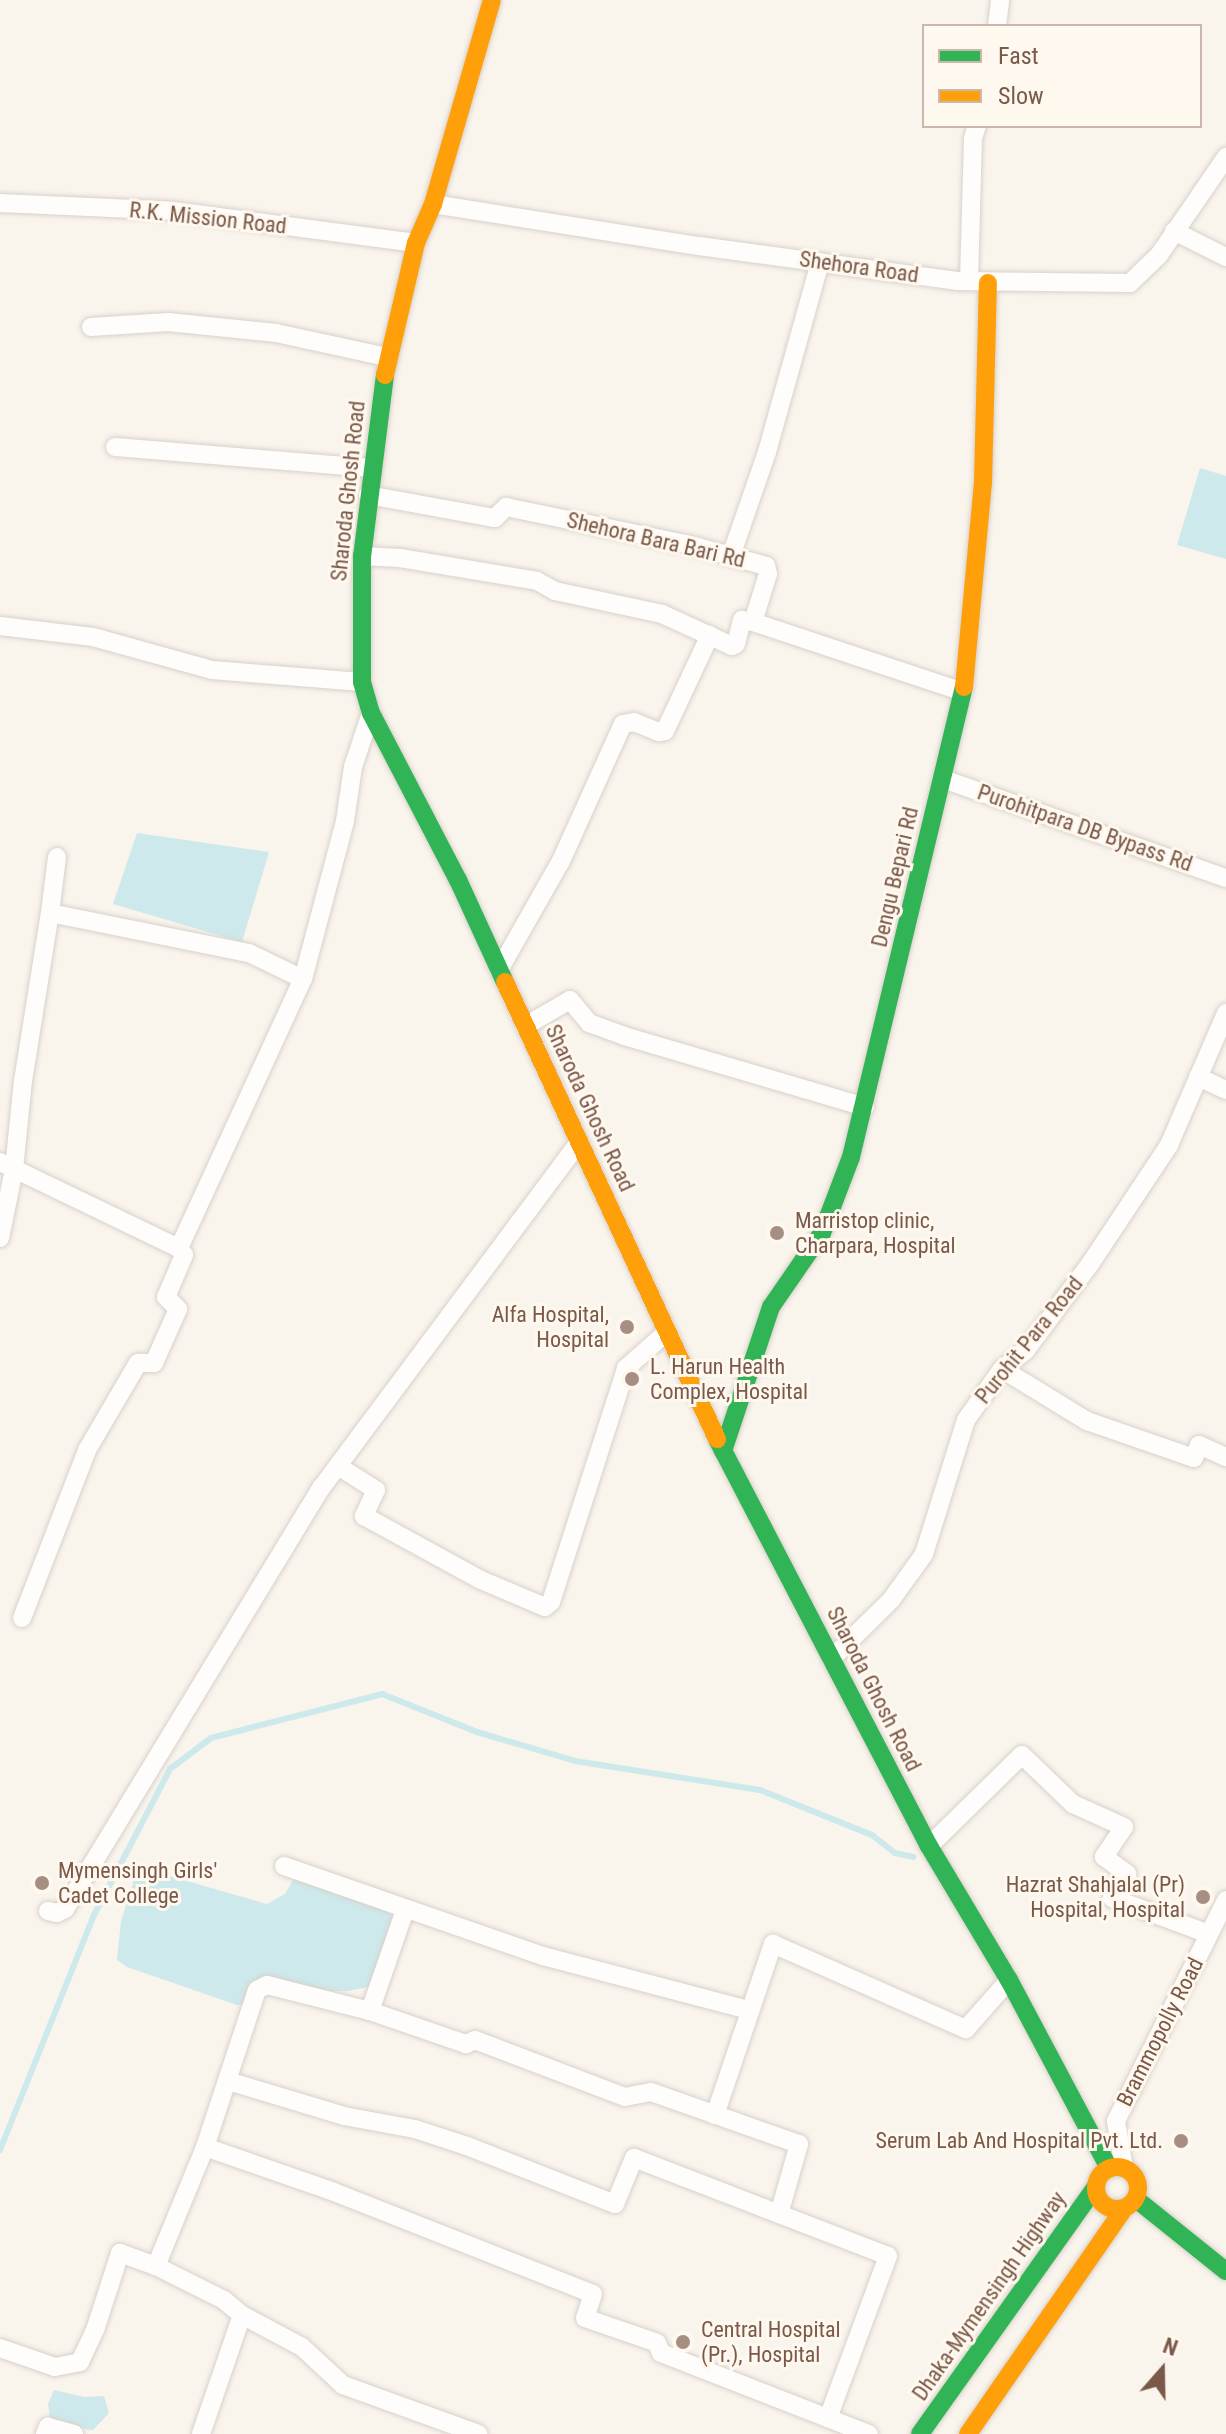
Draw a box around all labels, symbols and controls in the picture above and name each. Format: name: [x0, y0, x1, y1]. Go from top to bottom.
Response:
legend: [922, 24, 1202, 128]
text: Fast: [998, 42, 1039, 70]
text: Slow: [998, 82, 1044, 110]
street label: R.K. Mission Road: [128, 197, 288, 239]
street label: Shehora Road: [798, 246, 920, 288]
street label: Sharoda Ghosh Road: [325, 400, 371, 582]
street label: Shehora Bara Bari Rd: [564, 507, 748, 573]
street label: Purohitpara DB Bypass Rd: [974, 779, 1196, 877]
street label: Dengu Bepari Rd: [866, 804, 924, 950]
street label: Sharoda Ghosh Road: [540, 1020, 640, 1196]
place label: Marristop clinic, Charpara, Hospital: [795, 1207, 956, 1258]
marker: Marristop clinic, Charpara, Hospital: [766, 1222, 788, 1244]
street label: Purohit Para Road: [970, 1271, 1088, 1409]
place label: Alfa Hospital, Hospital: [492, 1301, 609, 1352]
marker: Alfa Hospital, Hospital: [616, 1316, 638, 1338]
place label: L. Harun Health Complex, Hospital: [650, 1353, 808, 1404]
marker: L. Harun Health Complex, Hospital: [621, 1368, 643, 1390]
street label: Sharoda Ghosh Road: [821, 1602, 927, 1776]
place label: Mymensingh Girls' Cadet College: [58, 1857, 217, 1908]
place label: Hazrat Shahjalal (Pr) Hospital, Hospital: [1006, 1871, 1185, 1922]
marker: Mymensingh Girls' Cadet College: [33, 1874, 51, 1892]
marker: Hazrat Shahjalal (Pr) Hospital, Hospital: [1192, 1886, 1214, 1908]
street label: Brammopolly Road: [1111, 1953, 1209, 2111]
place label: Serum Lab And Hospital Pvt. Ltd.: [876, 2128, 1163, 2154]
marker: Serum Lab And Hospital Pvt. Ltd.: [1170, 2130, 1192, 2152]
street label: Dhaka-Mymensingh Highway: [907, 2186, 1071, 2406]
place label: Central Hospital (Pr.), Hospital: [701, 2316, 841, 2368]
north arrow: [1122, 2330, 1202, 2410]
marker: Central Hospital (Pr.), Hospital: [672, 2331, 694, 2353]
text: N: [1160, 2333, 1181, 2361]

